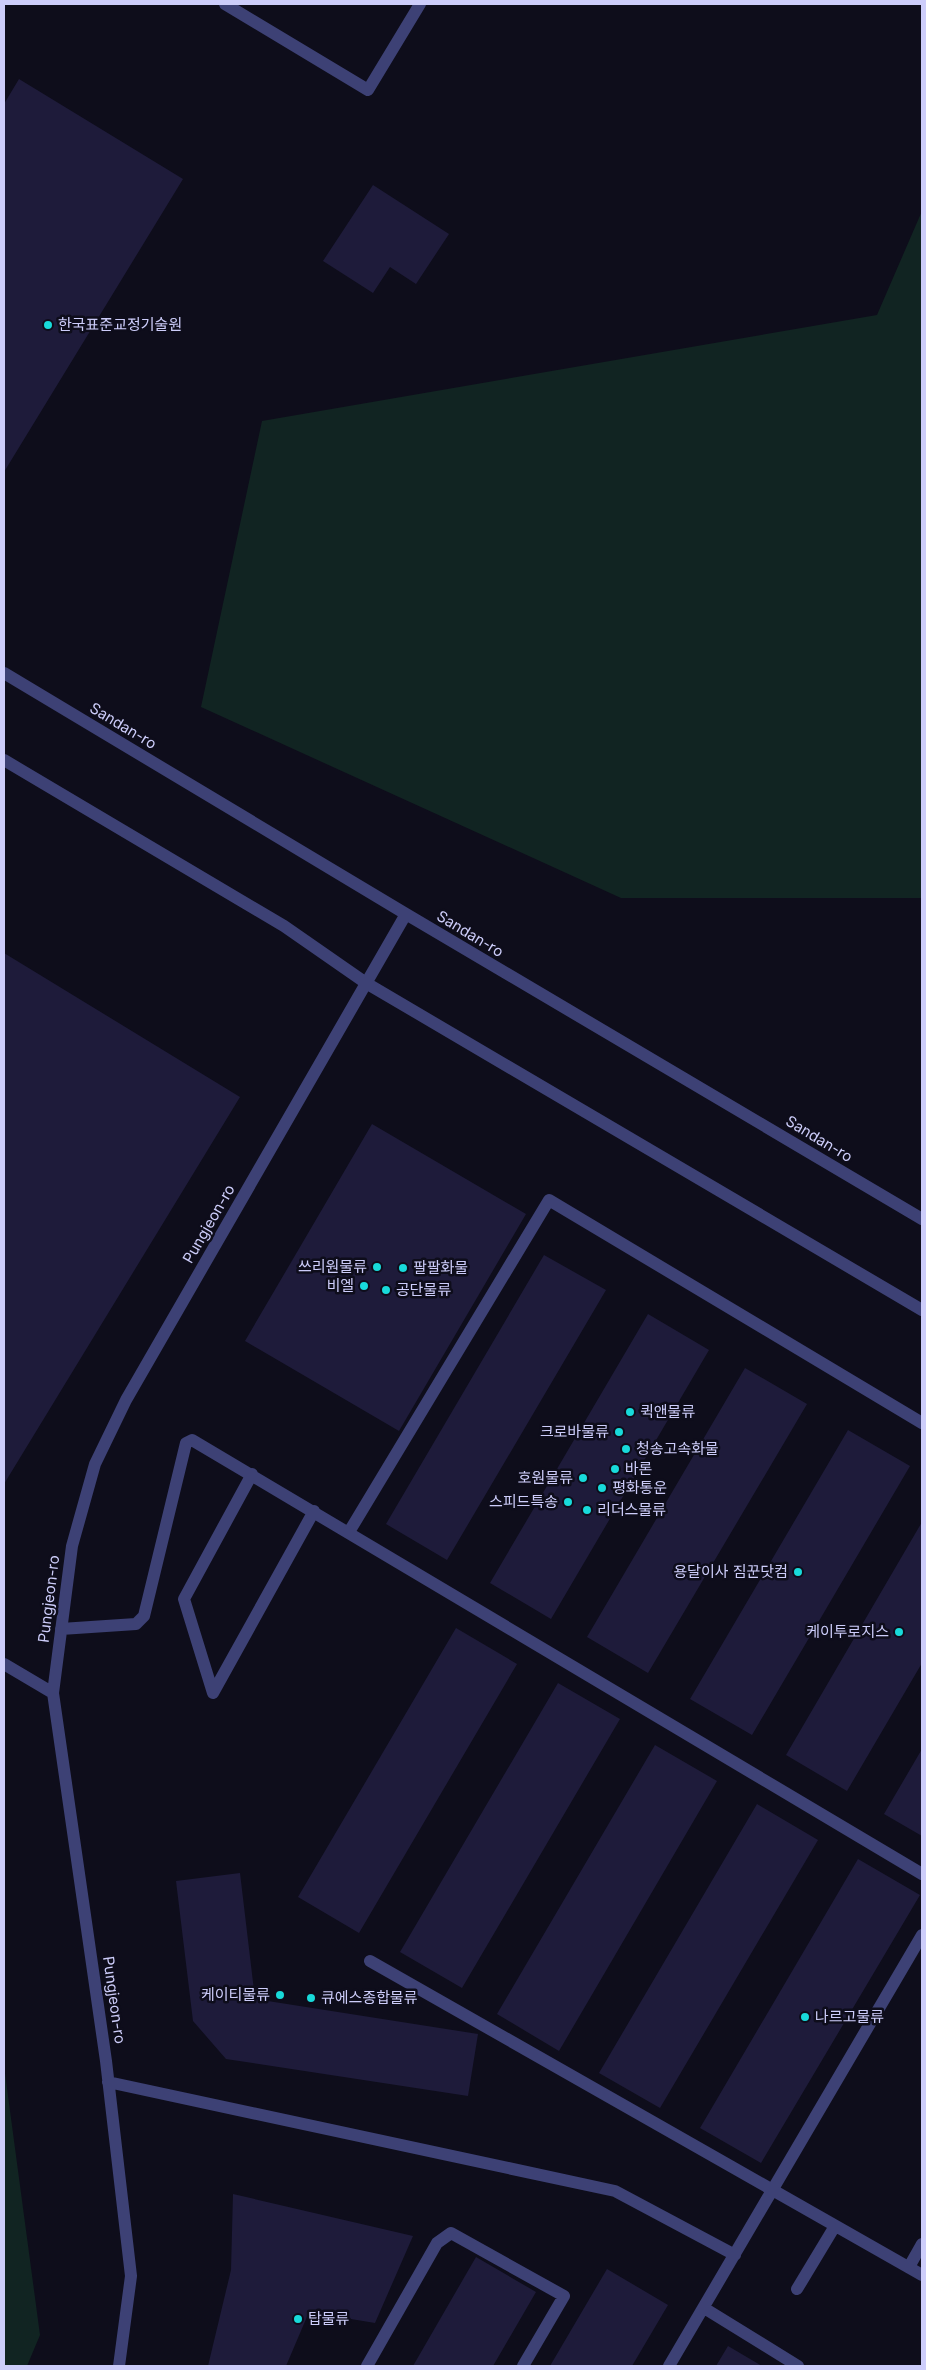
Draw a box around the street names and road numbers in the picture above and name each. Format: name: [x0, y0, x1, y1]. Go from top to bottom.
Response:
street label: Sandan-ro: [86, 698, 160, 753]
street label: Sandan-ro: [433, 906, 507, 961]
street label: Sandan-ro: [782, 1111, 856, 1166]
street label: Pungjeon-ro: [178, 1181, 239, 1267]
street label: Pungjeon-ro: [34, 1554, 63, 1644]
street label: Pungjeon-ro: [99, 1955, 130, 2045]

